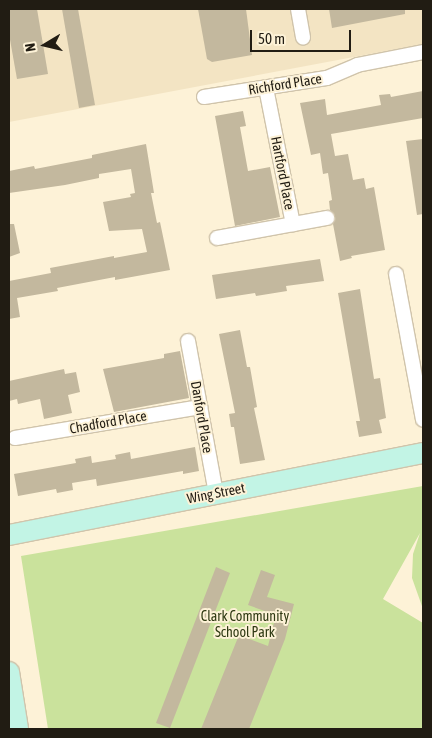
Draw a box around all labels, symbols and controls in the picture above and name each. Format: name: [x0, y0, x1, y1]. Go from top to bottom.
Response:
north arrow: [20, 20, 70, 70]
scale bar: [252, 20, 353, 52]
text: 50 m: [258, 30, 285, 47]
text: N: [22, 42, 39, 53]
street label: Richford Place: [247, 70, 323, 98]
street label: Hartford Place: [268, 135, 298, 211]
street label: Danford Place: [187, 380, 217, 454]
street label: Chadford Place: [68, 407, 148, 437]
street label: Wing Street: [186, 479, 246, 507]
park label: Clark Community School Park: [201, 608, 289, 640]

